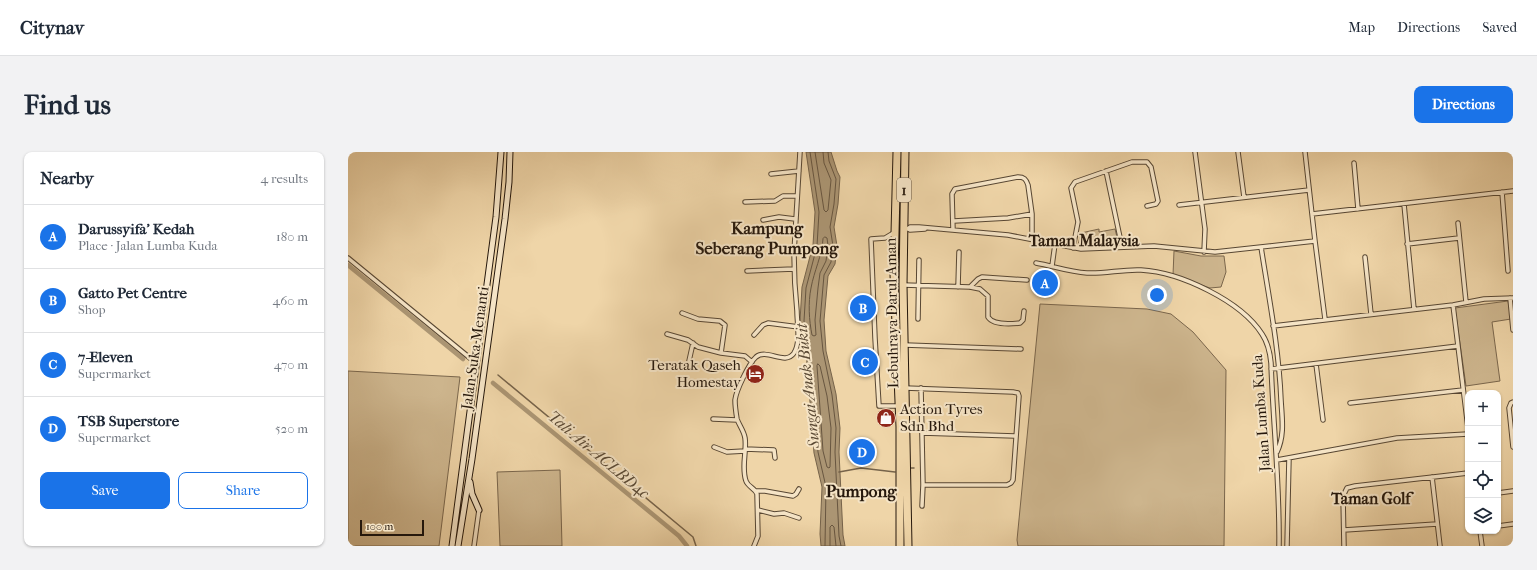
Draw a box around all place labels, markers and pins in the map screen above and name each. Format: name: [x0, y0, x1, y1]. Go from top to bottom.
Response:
pin: A: [1032, 268, 1058, 298]
pin: B: [850, 293, 876, 323]
pin: C: [852, 347, 878, 377]
place label: Teratak Qaseh Homestay: [648, 356, 742, 391]
hotel icon: Teratak Qaseh Homestay: [744, 363, 766, 385]
place label: Action Tyres Sdn Bhd: [899, 400, 983, 435]
shop icon: Action Tyres Sdn Bhd: [875, 407, 897, 429]
pin: D: [849, 437, 875, 467]

